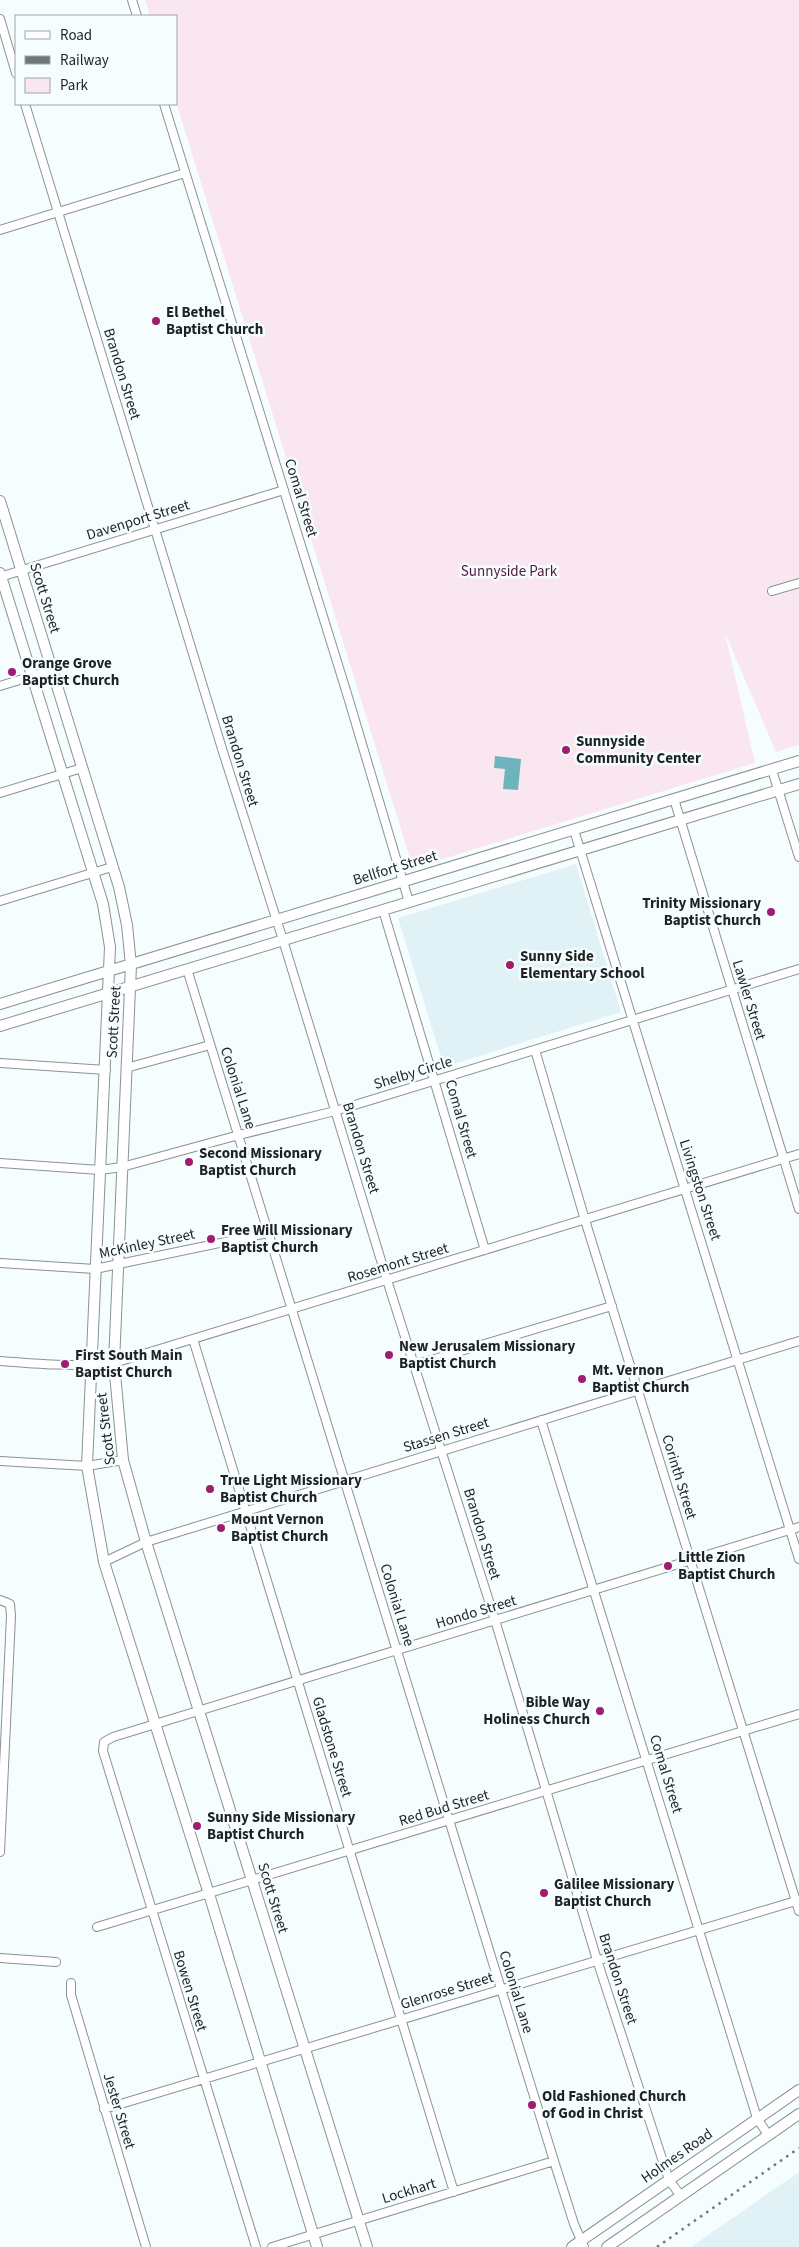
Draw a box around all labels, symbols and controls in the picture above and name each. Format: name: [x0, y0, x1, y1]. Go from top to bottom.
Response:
legend: [15, 15, 178, 105]
text: Road: [60, 25, 92, 46]
text: Railway: [60, 50, 109, 71]
text: Park: [60, 75, 89, 96]
place label: El Bethel Baptist Church: [166, 302, 263, 340]
marker: El Bethel Baptist Church: [150, 315, 162, 327]
street label: Brandon Street: [98, 326, 146, 422]
street label: Comal Street: [279, 456, 323, 540]
street label: Davenport Street: [84, 494, 192, 546]
street label: Scott Street: [24, 560, 66, 636]
park label: Sunnyside Park: [461, 561, 558, 582]
place label: Orange Grove Baptist Church: [22, 653, 119, 691]
marker: Orange Grove Baptist Church: [6, 666, 18, 678]
street label: Brandon Street: [216, 713, 264, 809]
place label: Sunnyside Community Center: [576, 731, 701, 769]
marker: Sunnyside Community Center: [560, 744, 572, 756]
street label: Bellfort Street: [350, 845, 440, 891]
place label: Trinity Missionary Baptist Church: [642, 893, 761, 931]
marker: Trinity Missionary Baptist Church: [765, 906, 777, 918]
place label: Sunny Side Elementary School: [520, 946, 645, 984]
street label: Lawler Street: [727, 957, 771, 1043]
marker: Sunny Side Elementary School: [504, 959, 516, 971]
street label: Scott Street: [102, 985, 126, 1059]
street label: Colonial Lane: [215, 1044, 261, 1132]
street label: Shelby Circle: [371, 1051, 455, 1095]
street label: Comal Street: [440, 1077, 482, 1161]
street label: Brandon Street: [337, 1100, 385, 1196]
street label: Livingston Street: [674, 1137, 726, 1243]
place label: Second Missionary Baptist Church: [199, 1143, 322, 1181]
marker: Second Missionary Baptist Church: [183, 1156, 195, 1168]
place label: Free Will Missionary Baptist Church: [221, 1220, 353, 1258]
street label: McKinley Street: [97, 1224, 197, 1264]
marker: Free Will Missionary Baptist Church: [205, 1233, 217, 1245]
street label: Rosemont Street: [345, 1238, 451, 1288]
place label: New Jerusalem Missionary Baptist Church: [399, 1336, 576, 1374]
place label: First South Main Baptist Church: [75, 1345, 183, 1383]
marker: New Jerusalem Missionary Baptist Church: [383, 1349, 395, 1361]
marker: First South Main Baptist Church: [59, 1358, 71, 1370]
place label: Mt. Vernon Baptist Church: [592, 1360, 689, 1398]
marker: Mt. Vernon Baptist Church: [576, 1373, 588, 1385]
street label: Scott Street: [91, 1392, 121, 1466]
street label: Stassen Street: [400, 1412, 492, 1458]
street label: Corinth Street: [656, 1432, 702, 1522]
place label: True Light Missionary Baptist Church: [220, 1470, 362, 1508]
marker: True Light Missionary Baptist Church: [204, 1483, 216, 1495]
street label: Brandon Street: [458, 1486, 506, 1582]
place label: Mount Vernon Baptist Church: [231, 1509, 328, 1547]
marker: Mount Vernon Baptist Church: [215, 1522, 227, 1534]
place label: Little Zion Baptist Church: [678, 1547, 775, 1585]
marker: Little Zion Baptist Church: [662, 1560, 674, 1572]
street label: Colonial Lane: [374, 1561, 420, 1649]
street label: Hondo Street: [433, 1590, 519, 1634]
place label: Bible Way Holiness Church: [483, 1692, 590, 1730]
street label: Gladstone Street: [307, 1694, 357, 1800]
marker: Bible Way Holiness Church: [594, 1705, 606, 1717]
street label: Comal Street: [644, 1732, 688, 1816]
street label: Red Bud Street: [396, 1784, 492, 1832]
place label: Sunny Side Missionary Baptist Church: [207, 1807, 356, 1845]
marker: Sunny Side Missionary Baptist Church: [191, 1820, 203, 1832]
street label: Scott Street: [252, 1860, 294, 1936]
place label: Galilee Missionary Baptist Church: [554, 1874, 675, 1912]
marker: Galilee Missionary Baptist Church: [538, 1887, 550, 1899]
street label: Brandon Street: [593, 1931, 643, 2027]
street label: Bowen Street: [168, 1948, 212, 2034]
street label: Colonial Lane: [493, 1948, 539, 2036]
street label: Glenrose Street: [398, 1967, 496, 2015]
street label: Jester Street: [97, 2070, 141, 2152]
place label: Old Fashioned Church of God in Christ: [542, 2086, 686, 2124]
marker: Old Fashioned Church of God in Christ: [526, 2099, 538, 2111]
street label: Holmes Road: [637, 2124, 717, 2188]
street label: Lockhart: [379, 2173, 439, 2209]

